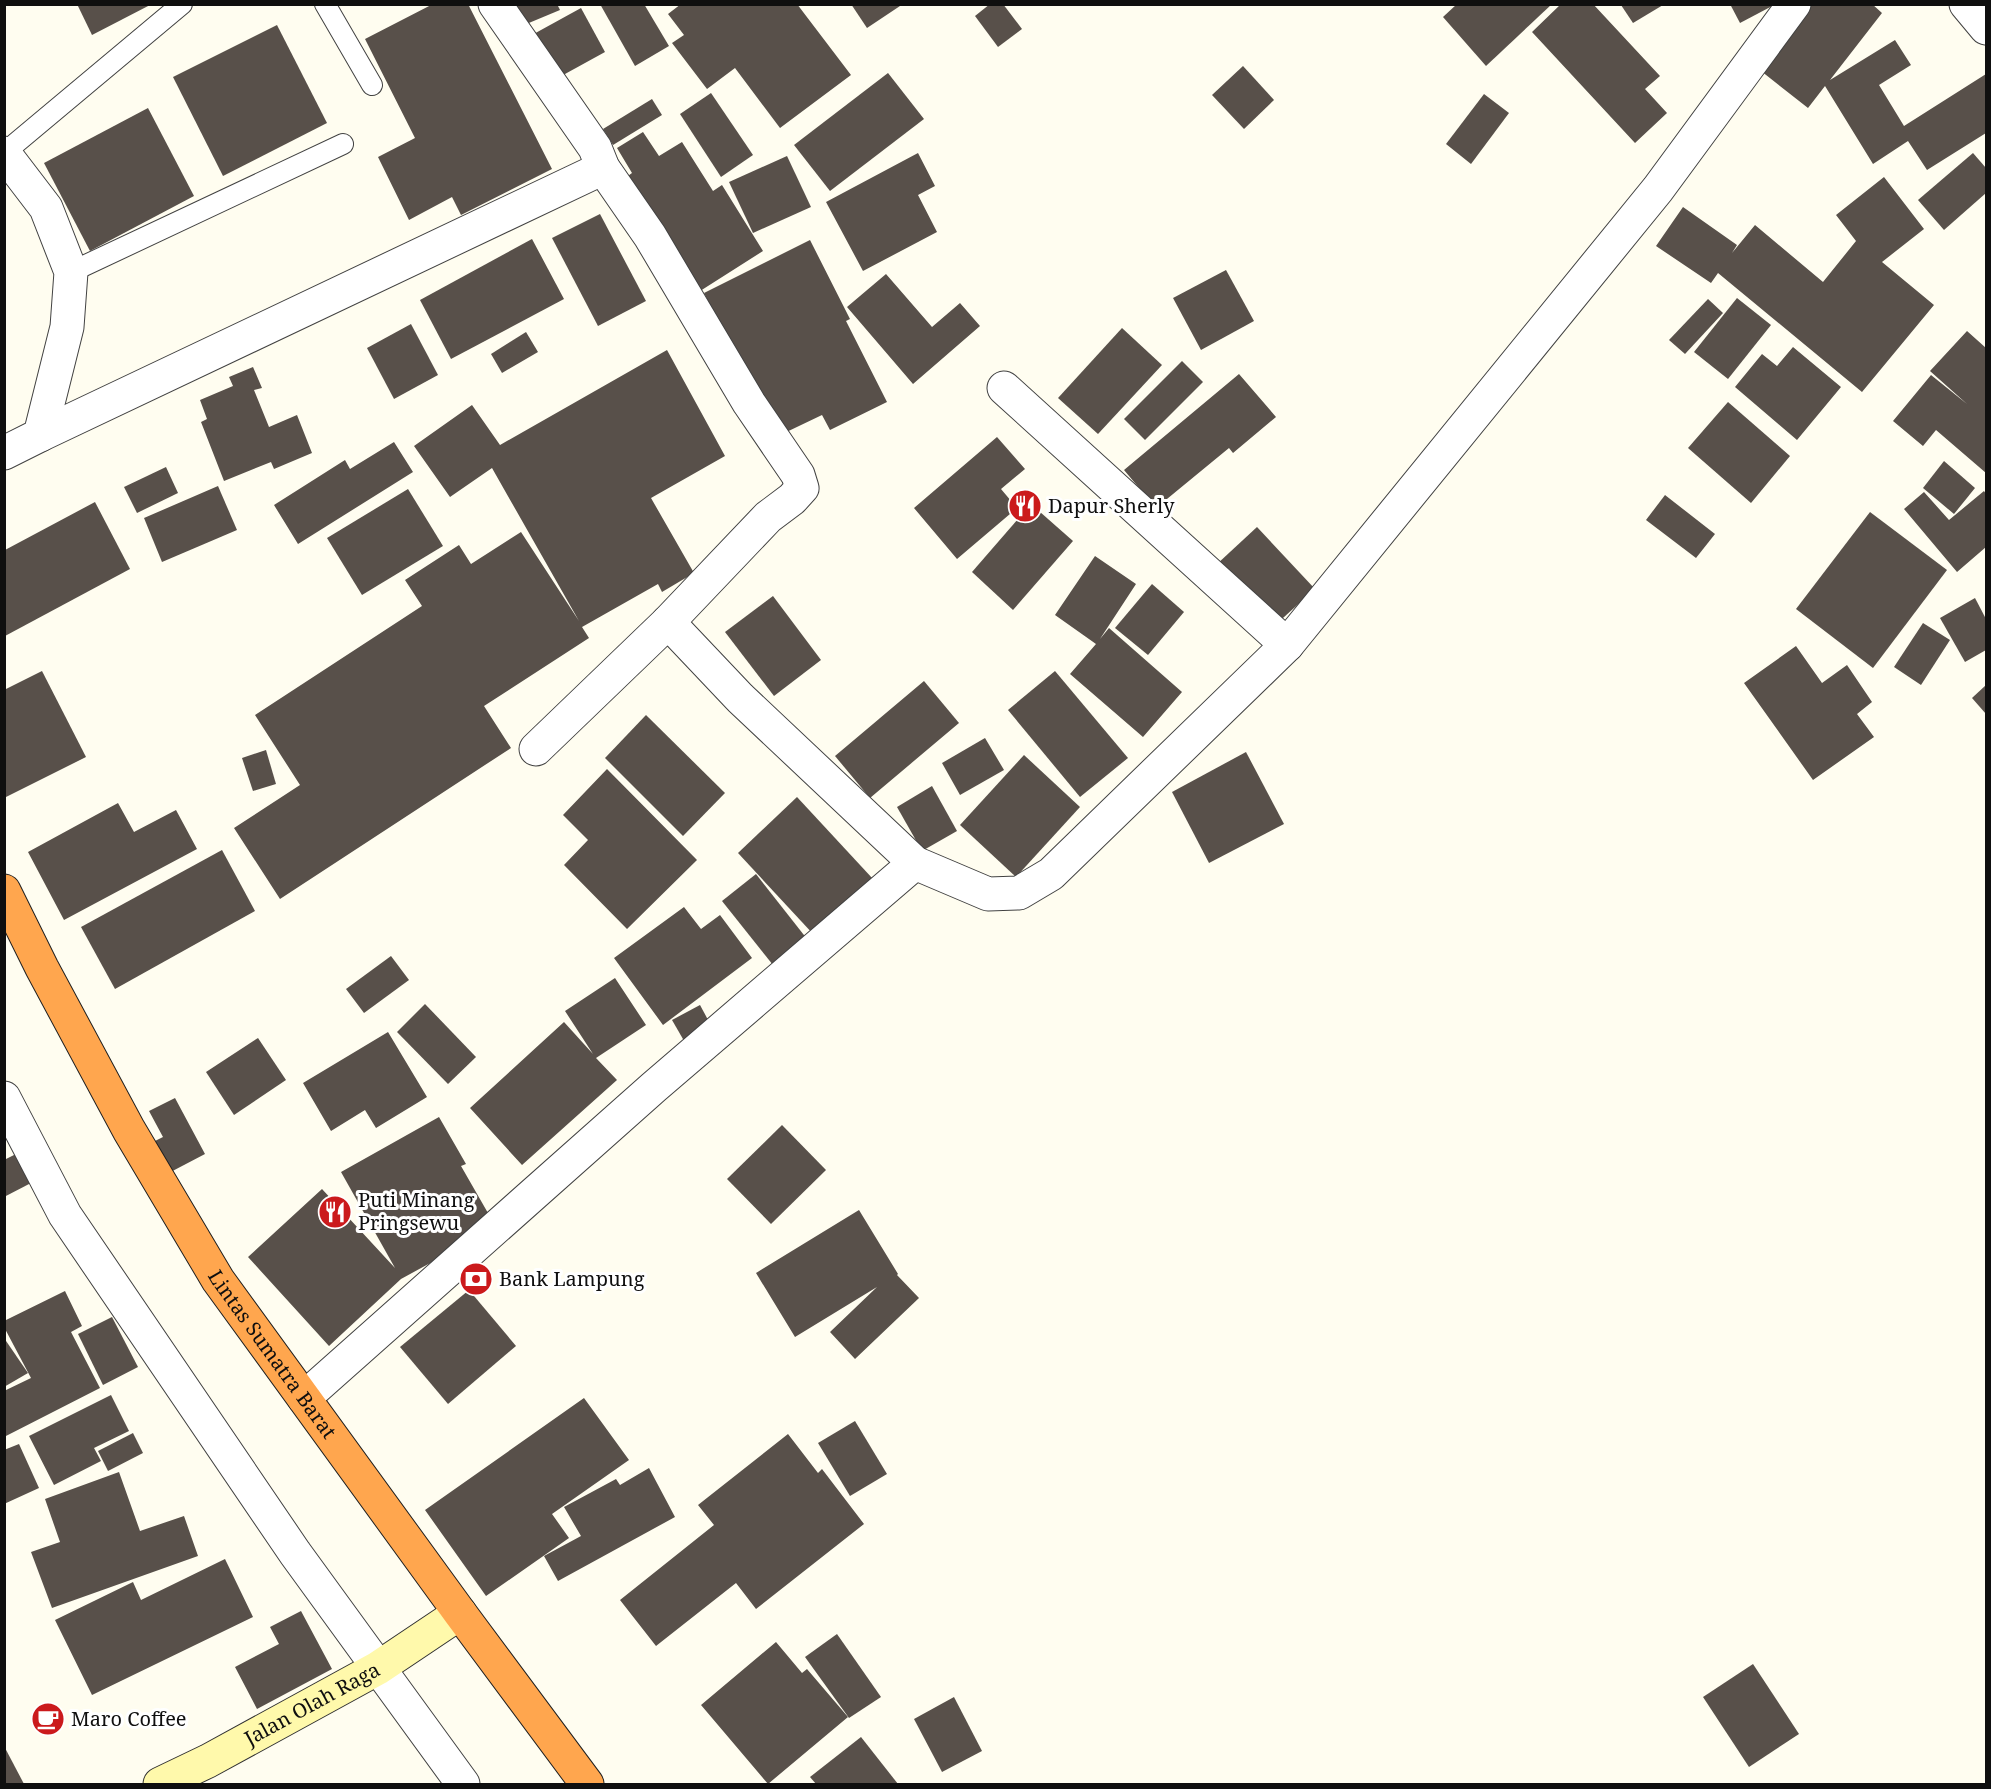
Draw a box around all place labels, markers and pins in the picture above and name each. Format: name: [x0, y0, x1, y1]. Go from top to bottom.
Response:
restaurant icon: Dapur Sherly: [1007, 488, 1043, 524]
place label: Dapur Sherly: [1048, 492, 1175, 519]
place label: Puti Minang Pringsewu: [358, 1186, 475, 1236]
restaurant icon: Puti Minang Pringsewu: [317, 1194, 353, 1230]
bank icon: Bank Lampung: [458, 1261, 494, 1297]
place label: Bank Lampung: [499, 1265, 645, 1292]
cafe icon: Maro Coffee: [30, 1701, 66, 1737]
place label: Maro Coffee: [71, 1705, 187, 1732]

